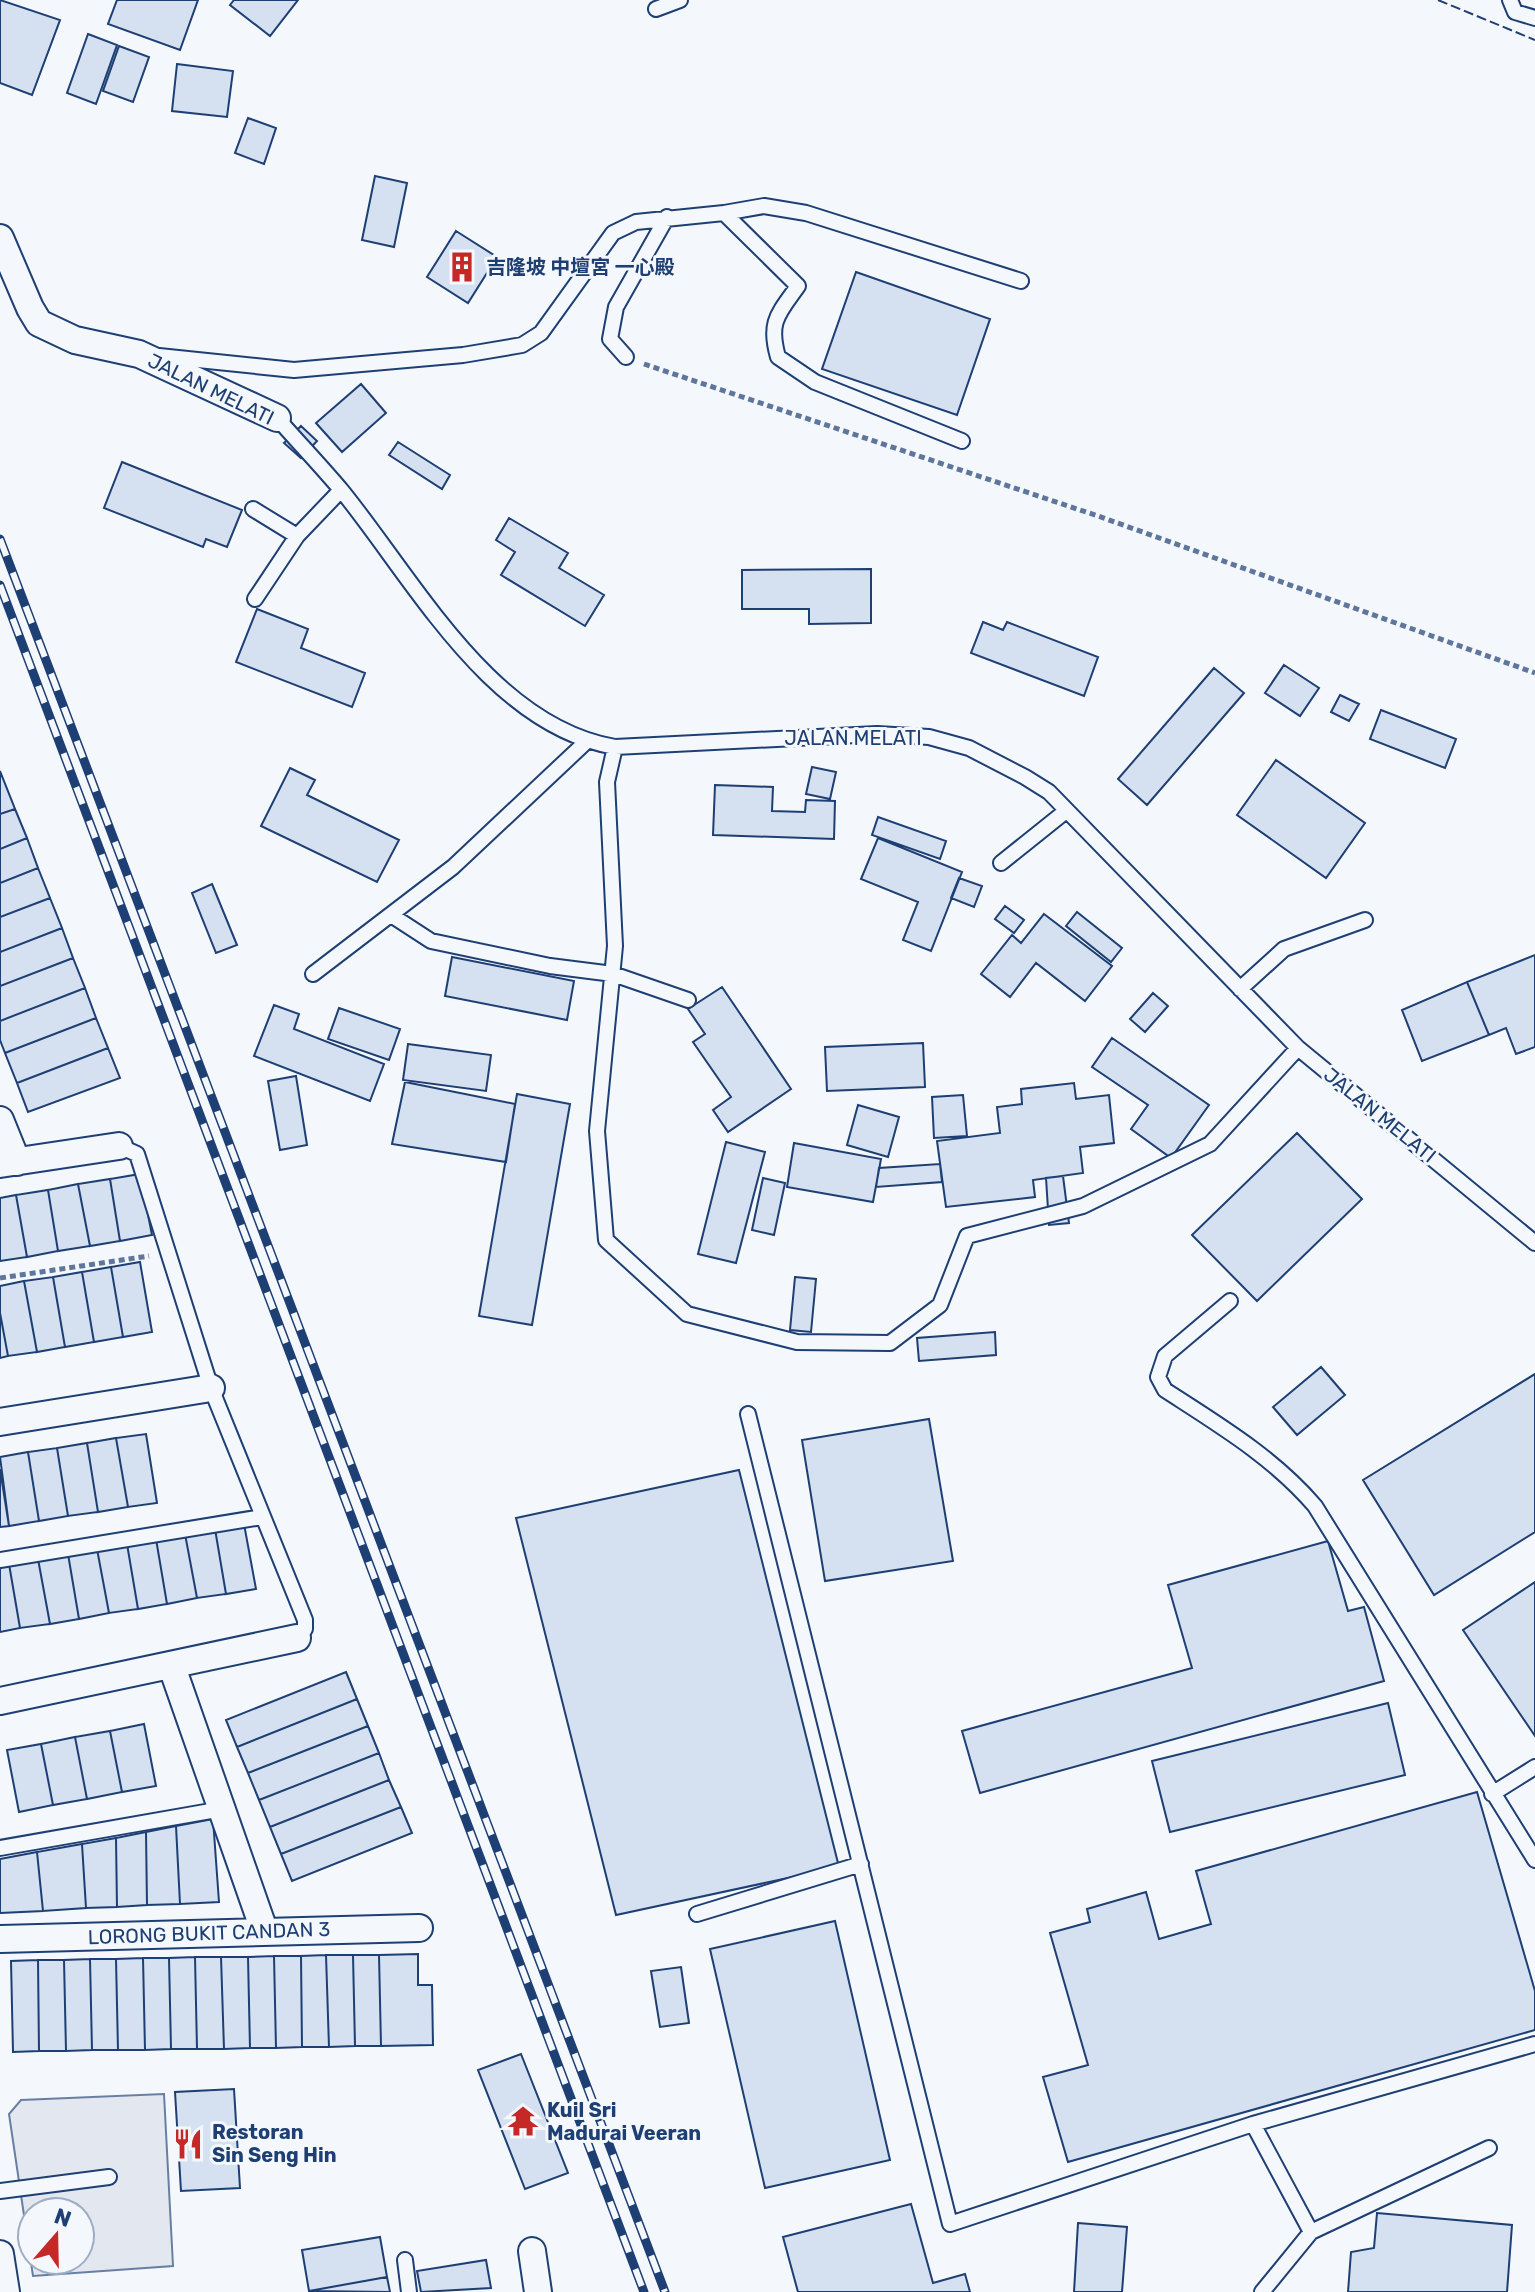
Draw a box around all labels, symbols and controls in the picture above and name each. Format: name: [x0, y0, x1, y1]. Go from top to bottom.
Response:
building icon: 吉隆坡 中壇宮 一心殿: [445, 250, 479, 284]
place label: 吉隆坡 中壇宮 一心殿: [486, 255, 675, 279]
street label: JALAN MELATI: [144, 348, 278, 430]
street label: JALAN MELATI: [784, 726, 922, 750]
street label: JALAN MELATI: [1319, 1062, 1441, 1168]
street label: LORONG BUKIT CANDAN 3: [87, 1917, 331, 1949]
place label: Kuil Sri Madurai Veeran: [547, 2098, 701, 2145]
temple icon: Kuil Sri Madurai Veeran: [506, 2104, 540, 2138]
place label: Restoran Sin Seng Hin: [212, 2120, 337, 2167]
restaurant icon: Restoran Sin Seng Hin: [171, 2127, 205, 2161]
north arrow: [16, 2196, 96, 2276]
text: N: [51, 2202, 75, 2233]

